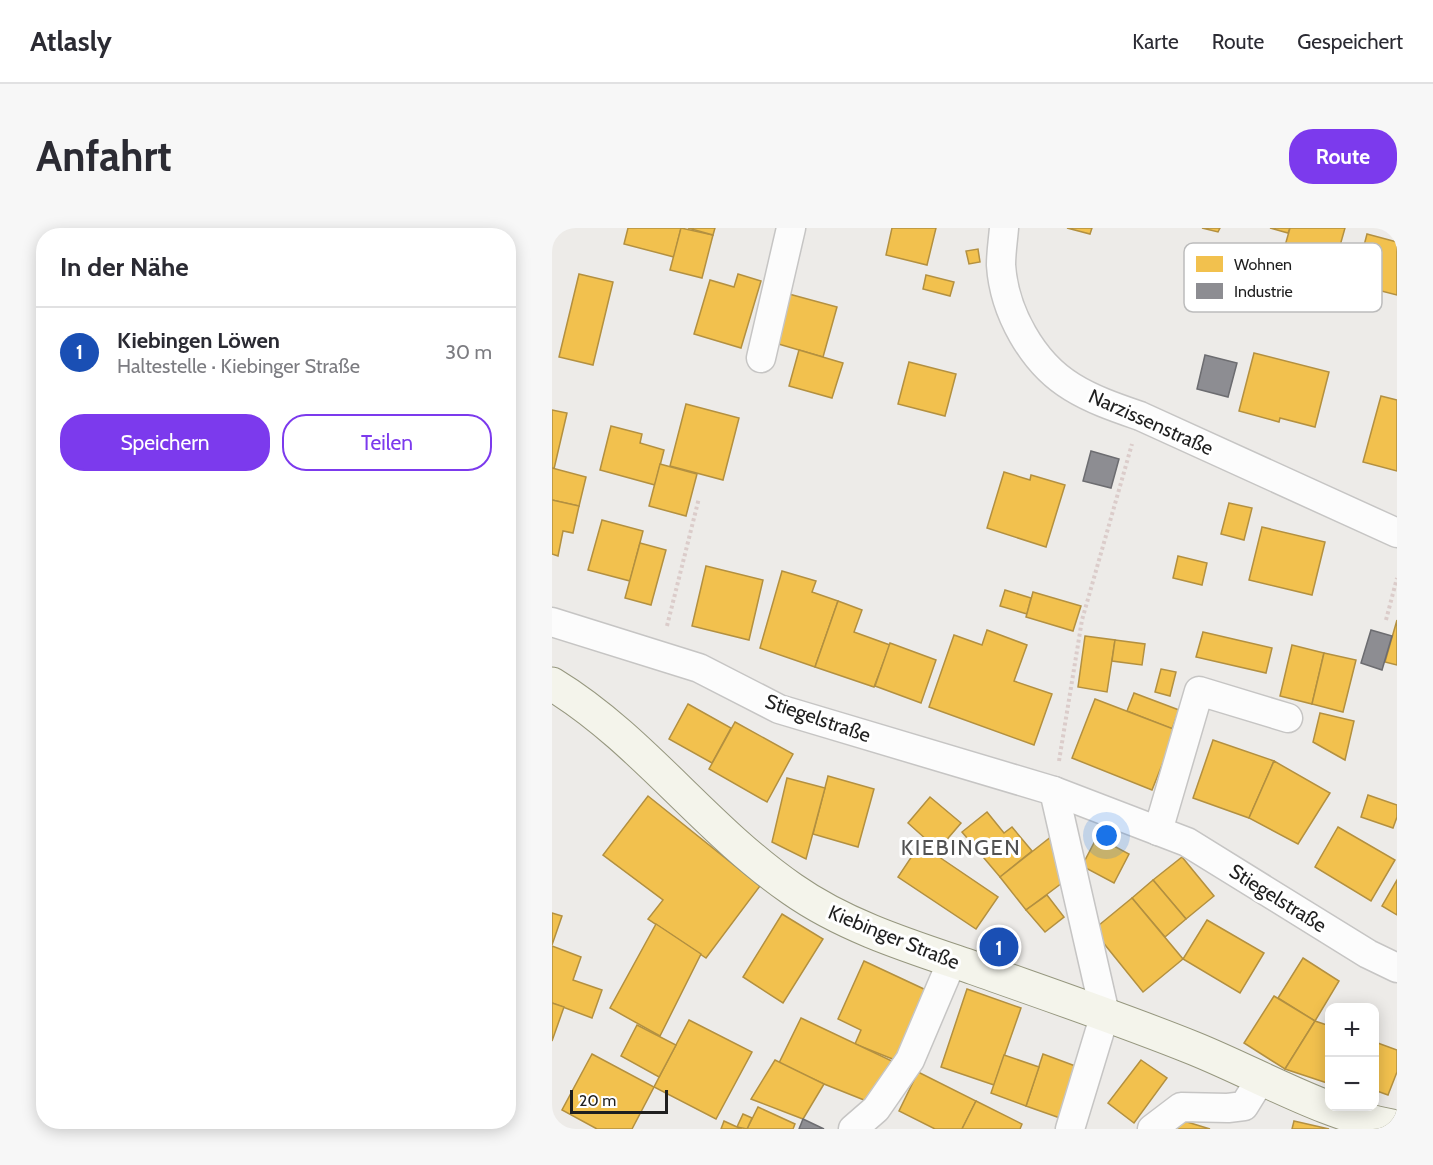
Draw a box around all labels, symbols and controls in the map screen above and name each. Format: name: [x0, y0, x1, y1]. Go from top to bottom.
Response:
text: Atlasly: [30, 24, 112, 58]
text: Karte: [1132, 29, 1179, 54]
text: Route: [1212, 29, 1264, 54]
text: Gespeichert: [1297, 29, 1403, 54]
button: Route: [1289, 129, 1397, 184]
text: Anfahrt: [36, 130, 172, 182]
legend: [1184, 243, 1382, 312]
text: In der Nähe: [60, 251, 189, 283]
text: Wohnen: [1234, 255, 1292, 274]
text: Industrie: [1234, 282, 1293, 301]
text: Kiebingen Löwen: [117, 327, 280, 354]
text: 1: [76, 340, 83, 364]
text: 30 m: [445, 340, 492, 364]
text: Haltestelle · Kiebinger Straße: [117, 354, 360, 378]
street label: Narzissenstraße: [1085, 384, 1217, 460]
button: Speichern: [60, 414, 270, 471]
button: Teilen: [282, 414, 492, 471]
street label: Stiegelstraße: [762, 689, 874, 747]
your location: [1092, 821, 1121, 850]
district label: KIEBINGEN: [901, 834, 1021, 861]
street label: Stiegelstraße: [1225, 859, 1331, 937]
street label: Kiebinger Straße: [825, 900, 963, 974]
pin: 1: [980, 924, 1018, 970]
map controls: [1325, 1003, 1379, 1111]
button: +: [1325, 1003, 1379, 1057]
button: −: [1325, 1057, 1379, 1111]
scale bar: [570, 1087, 668, 1114]
text: 20 m: [579, 1091, 616, 1110]

